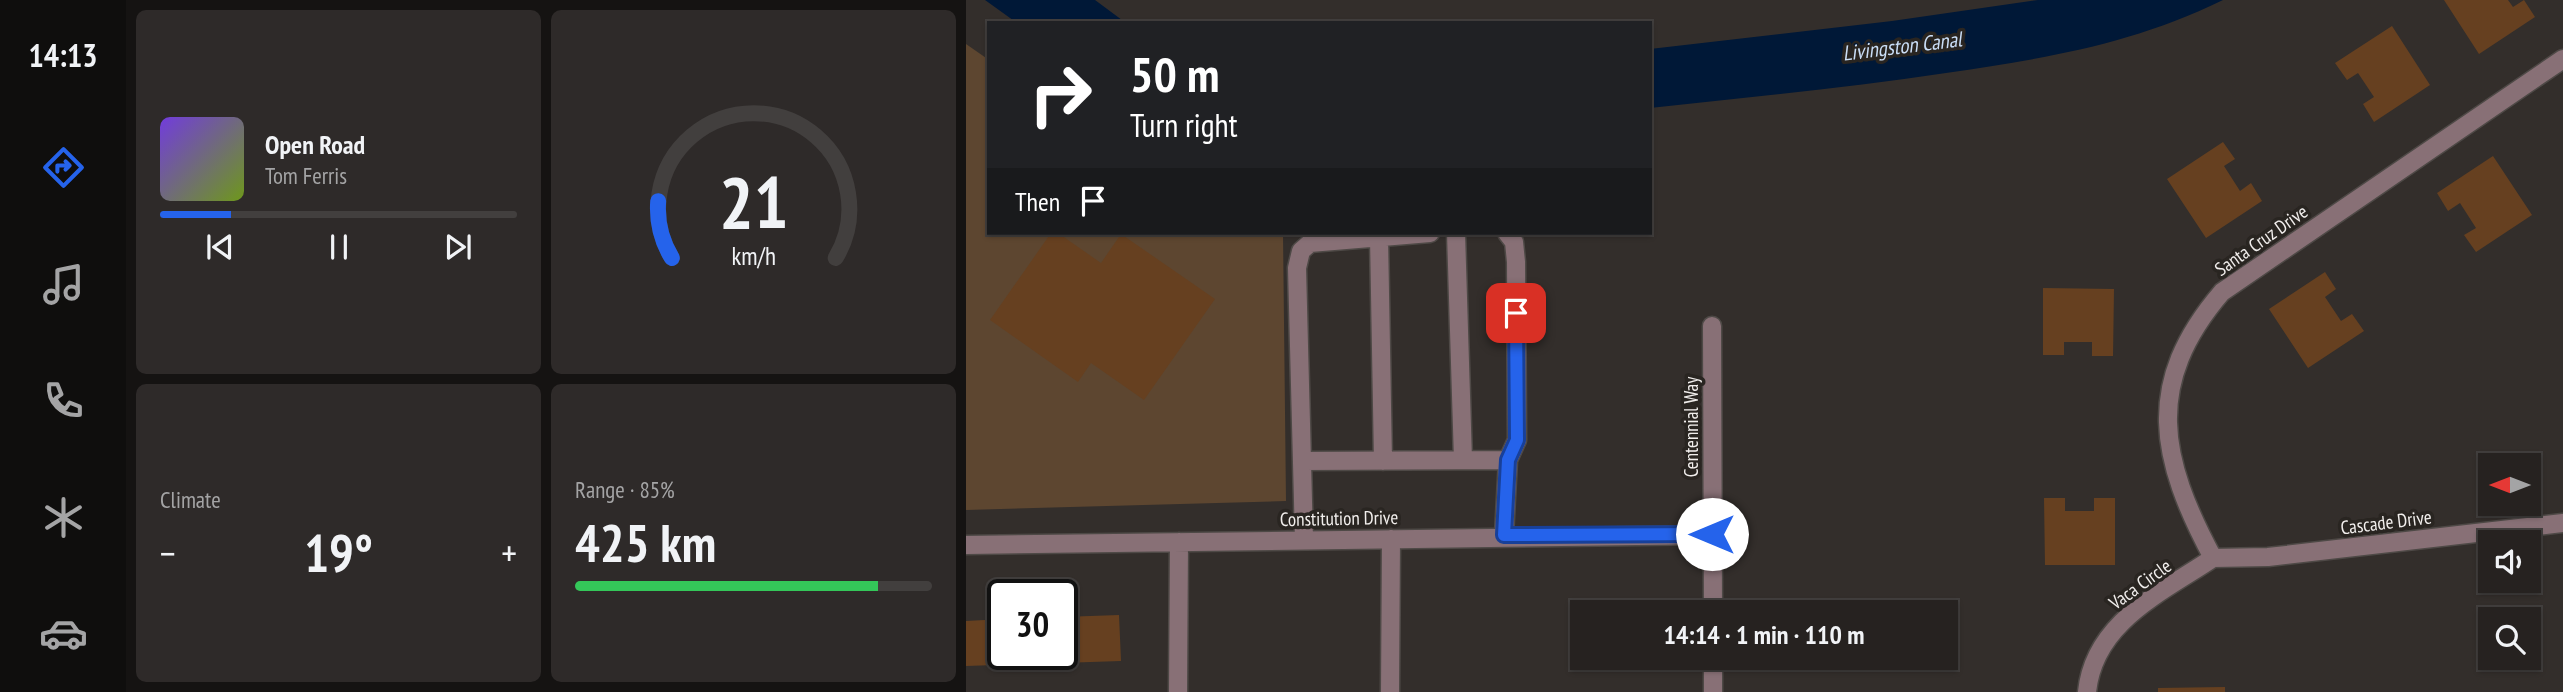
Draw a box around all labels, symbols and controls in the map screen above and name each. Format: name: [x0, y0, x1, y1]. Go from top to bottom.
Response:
water label: Livingston Canal: [1841, 25, 1965, 67]
text: 14:13: [28, 34, 98, 76]
text: 50 m: [1130, 42, 1219, 106]
icon: right: [1015, 49, 1106, 140]
text: Turn right: [1130, 104, 1238, 146]
text: Open Road: [265, 128, 365, 161]
icon: directions: [39, 143, 88, 192]
text: 21: [719, 154, 788, 248]
text: Tom Ferris: [265, 161, 347, 190]
icon: arrive: [1074, 182, 1112, 220]
text: Then: [1015, 185, 1060, 218]
street label: Santa Cruz Drive: [2210, 199, 2312, 281]
icon: previous: [201, 228, 239, 266]
icon: pause: [320, 228, 358, 266]
icon: next: [439, 228, 477, 266]
text: km/h: [731, 240, 776, 272]
icon: music: [39, 260, 88, 309]
pin: [1486, 283, 1546, 343]
icon: arrive: [1497, 294, 1535, 332]
icon: phone: [39, 376, 88, 425]
street label: Centennial Way: [1679, 376, 1703, 477]
north arrow: [2478, 453, 2541, 516]
map controls: [2478, 453, 2541, 670]
text: Range · 85%: [575, 475, 675, 504]
text: Climate: [160, 485, 221, 514]
icon: climate: [39, 493, 88, 542]
position arrow: [1675, 497, 1749, 571]
street label: Cascade Drive: [2339, 504, 2433, 539]
street label: Constitution Drive: [1280, 505, 1399, 531]
text: 425 km: [575, 509, 716, 576]
text: 19°: [304, 519, 373, 586]
text: −: [160, 528, 176, 577]
text: +: [501, 528, 517, 577]
button: sound: [2478, 530, 2541, 593]
street label: Vaca Circle: [2103, 553, 2176, 615]
speed limit sign: 30: [987, 579, 1078, 670]
button: search: [2478, 607, 2541, 670]
icon: car: [39, 609, 88, 658]
text: 14:14 · 1 min · 110 m: [1664, 618, 1864, 651]

